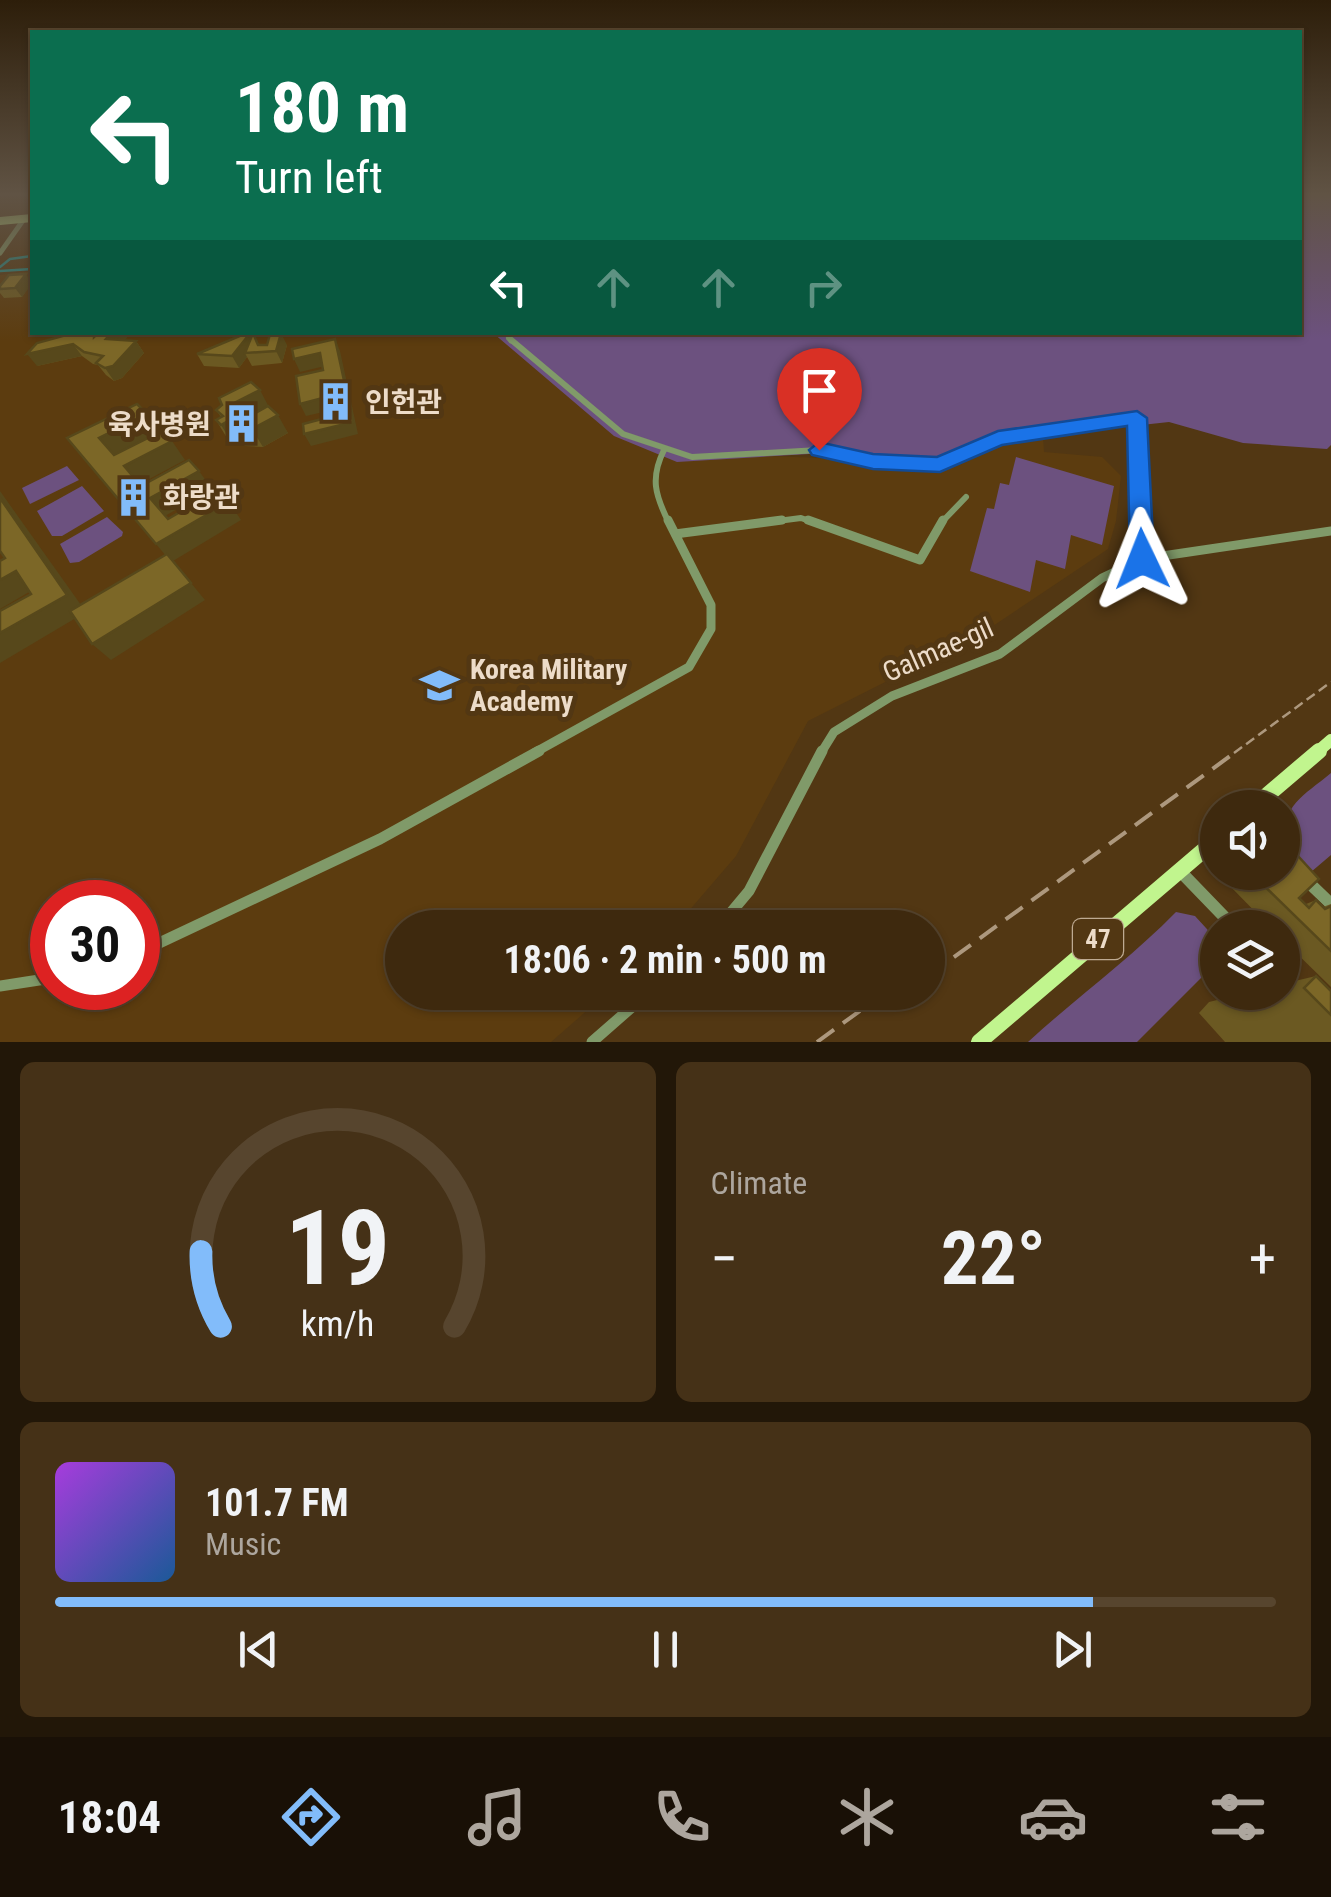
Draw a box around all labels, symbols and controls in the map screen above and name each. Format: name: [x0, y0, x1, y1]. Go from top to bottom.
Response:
text: 180 m: [235, 67, 409, 149]
icon: left: [70, 70, 200, 200]
text: Turn left: [235, 151, 383, 204]
icon: left: [481, 260, 536, 315]
icon: ahead: [586, 260, 641, 315]
icon: ahead: [691, 260, 746, 315]
icon: right: [796, 260, 851, 315]
pin: [777, 348, 862, 451]
icon: arrive: [792, 363, 847, 418]
building icon: 인헌관: [314, 381, 356, 423]
place label: 인헌관: [365, 386, 442, 419]
building icon: 육사병원: [220, 403, 262, 445]
place label: 육사병원: [108, 408, 211, 441]
building icon: 화랑관: [112, 476, 154, 518]
place label: 화랑관: [163, 481, 240, 514]
position arrow: [1090, 507, 1194, 611]
street label: Galmae-gil: [878, 611, 998, 689]
place label: Korea Military Academy: [470, 653, 628, 718]
school or university icon: Korea Military Academy: [419, 664, 461, 706]
map controls: [1200, 790, 1300, 1010]
button: sound: [1200, 790, 1300, 890]
speed limit sign: 30: [30, 880, 160, 1010]
button: layers: [1200, 910, 1300, 1010]
road number: 47: [1073, 919, 1123, 959]
text: 18:06 · 2 min · 500 m: [504, 938, 826, 982]
text: Climate: [711, 1164, 807, 1202]
text: 19: [285, 1188, 390, 1309]
text: 22°: [941, 1214, 1046, 1302]
text: −: [711, 1227, 738, 1291]
text: +: [1249, 1227, 1276, 1291]
text: km/h: [301, 1303, 375, 1345]
text: 101.7 FM: [205, 1481, 349, 1525]
text: Music: [205, 1525, 281, 1563]
icon: previous: [231, 1622, 286, 1677]
icon: pause: [638, 1622, 693, 1677]
icon: next: [1045, 1622, 1100, 1677]
icon: directions: [276, 1782, 346, 1852]
icon: music: [462, 1782, 532, 1852]
icon: phone: [647, 1782, 717, 1852]
icon: climate: [832, 1782, 902, 1852]
icon: car: [1018, 1782, 1088, 1852]
icon: filters: [1203, 1782, 1273, 1852]
text: 18:04: [58, 1791, 161, 1844]

